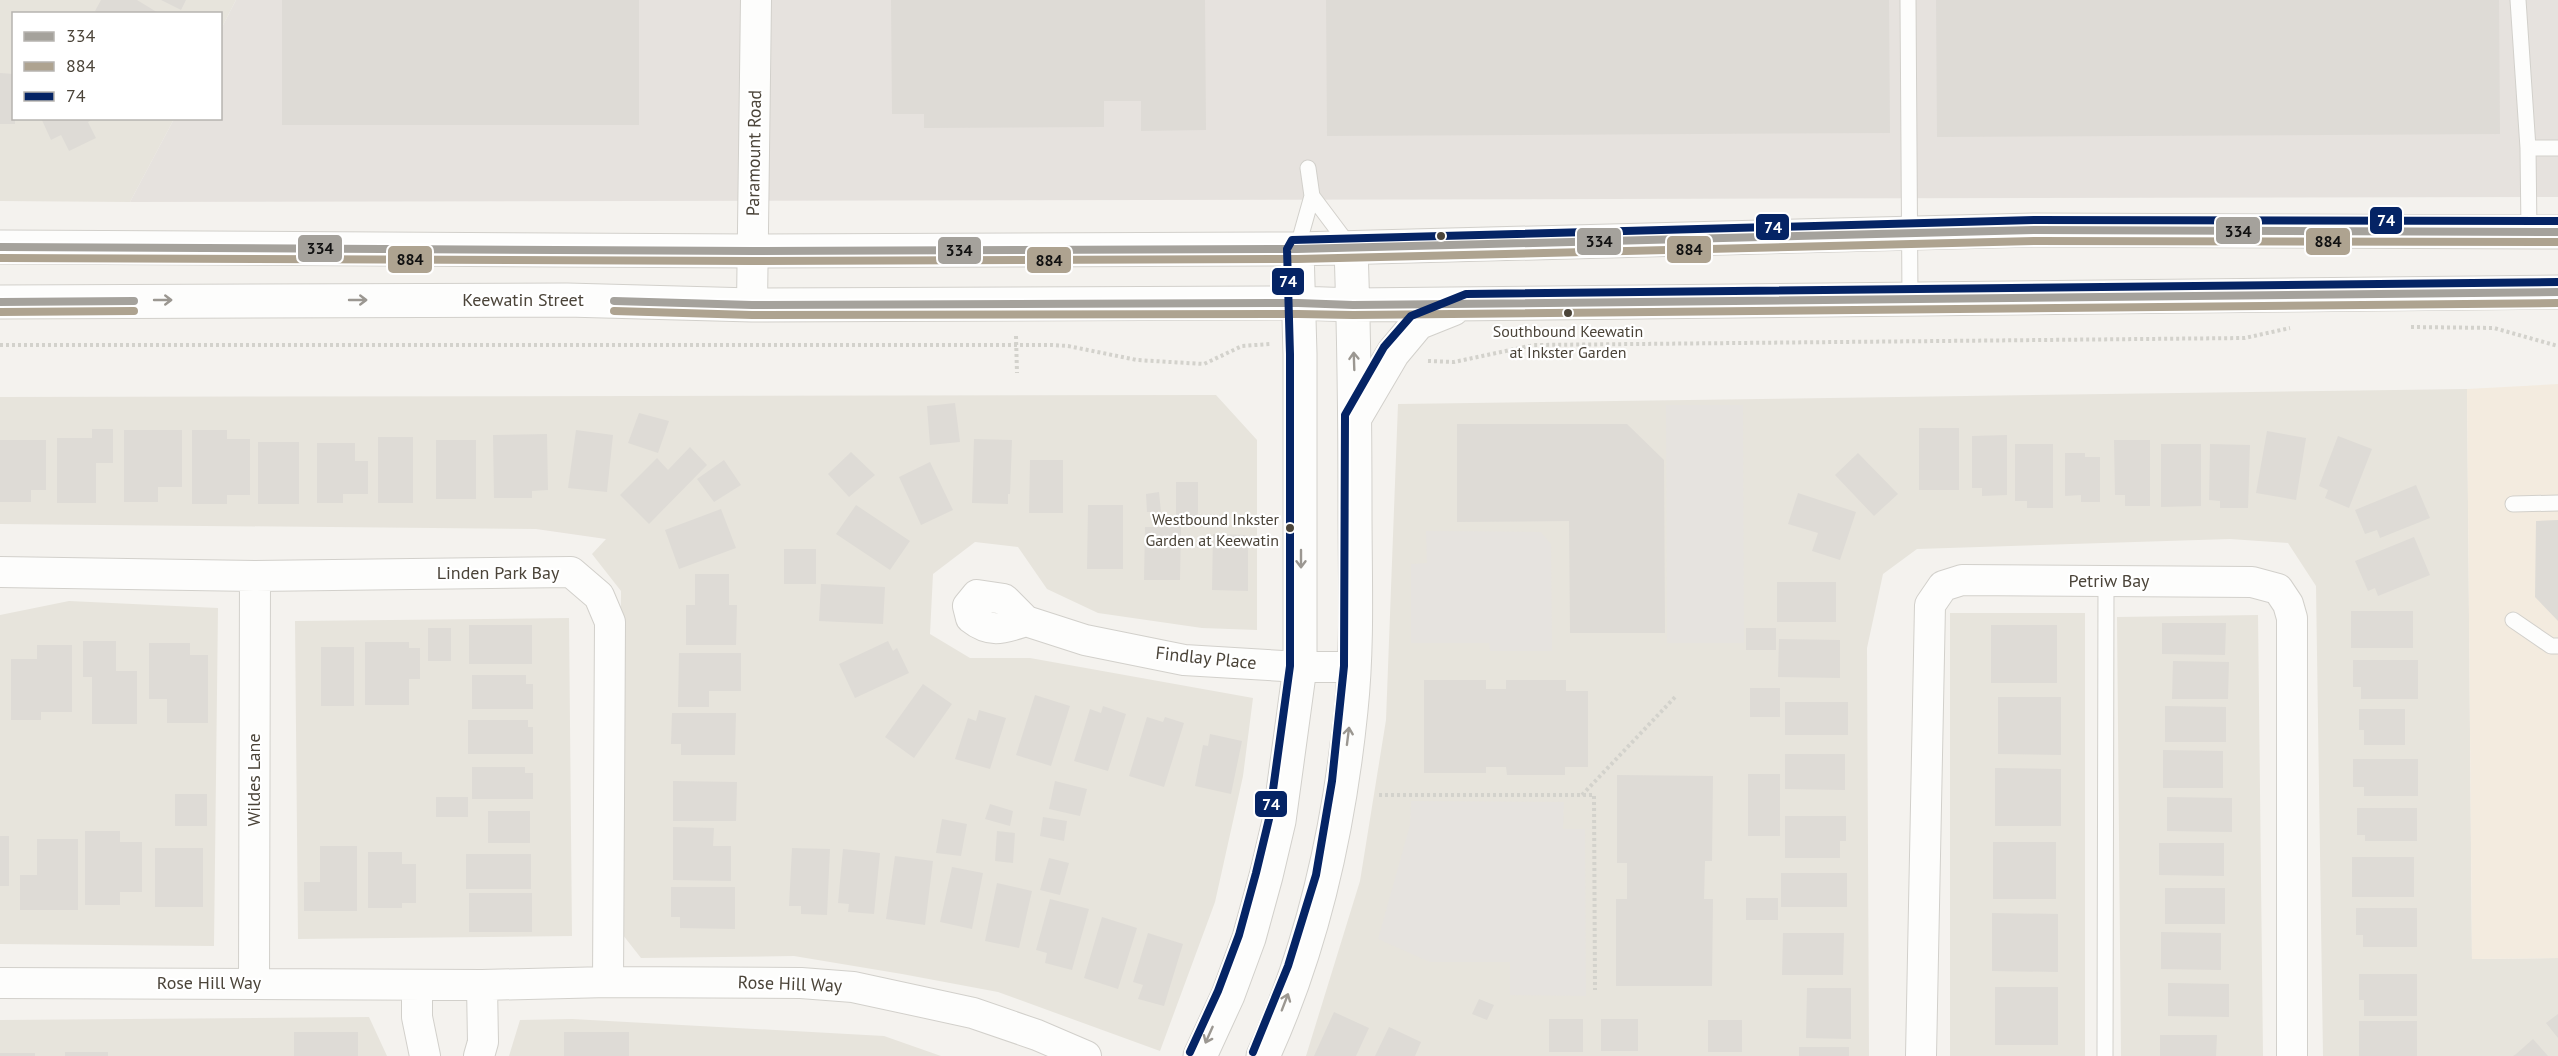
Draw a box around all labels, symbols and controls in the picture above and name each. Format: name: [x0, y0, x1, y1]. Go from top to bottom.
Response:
legend: [12, 12, 222, 120]
text: 334: [66, 24, 96, 47]
text: 884: [66, 54, 96, 77]
text: 74: [66, 84, 86, 107]
street label: Paramount Road: [741, 90, 766, 216]
line badge: 74: [2369, 206, 2403, 235]
text: 74: [2377, 210, 2395, 230]
line badge: 74: [1755, 213, 1790, 241]
line badge: 334: [2215, 216, 2261, 245]
text: 74: [1764, 217, 1782, 237]
text: 334: [2224, 221, 2252, 241]
line badge: 334: [1576, 227, 1622, 256]
line badge: 884: [2305, 227, 2351, 256]
unlabelled marker: [1435, 230, 1447, 242]
text: 334: [1585, 231, 1613, 251]
text: 884: [2314, 231, 2342, 251]
line badge: 334: [297, 234, 343, 263]
line badge: 884: [1666, 235, 1712, 264]
line badge: 334: [937, 236, 982, 265]
text: 334: [306, 238, 334, 258]
text: 884: [1675, 239, 1703, 259]
text: 334: [945, 240, 973, 260]
line badge: 884: [387, 245, 433, 274]
line badge: 884: [1026, 246, 1072, 274]
text: 884: [396, 249, 424, 269]
text: 884: [1035, 250, 1063, 270]
line badge: 74: [1271, 267, 1305, 296]
text: 74: [1279, 271, 1297, 291]
street label: Keewatin Street: [462, 288, 584, 311]
one-way arrow: [153, 294, 173, 306]
one-way arrow: [348, 294, 368, 306]
marker: Southbound Keewatin at Inkster Garden: [1562, 307, 1574, 319]
place label: Southbound Keewatin at Inkster Garden: [1493, 321, 1643, 362]
one-way arrow: [1348, 352, 1360, 372]
place label: Westbound Inkster Garden at Keewatin: [1145, 509, 1280, 550]
marker: Westbound Inkster Garden at Keewatin: [1284, 522, 1296, 534]
one-way arrow: [1295, 549, 1307, 569]
street label: Linden Park Bay: [437, 561, 560, 584]
street label: Petriw Bay: [2068, 569, 2150, 592]
street label: Findlay Place: [1154, 641, 1258, 674]
one-way arrow: [1343, 727, 1354, 747]
street label: Wildes Lane: [242, 733, 265, 827]
line badge: 74: [1254, 790, 1288, 818]
text: 74: [1262, 794, 1280, 814]
street label: Rose Hill Way: [737, 970, 843, 997]
street label: Rose Hill Way: [157, 971, 262, 994]
one-way arrow: [1280, 993, 1291, 1012]
one-way arrow: [1203, 1026, 1215, 1044]

